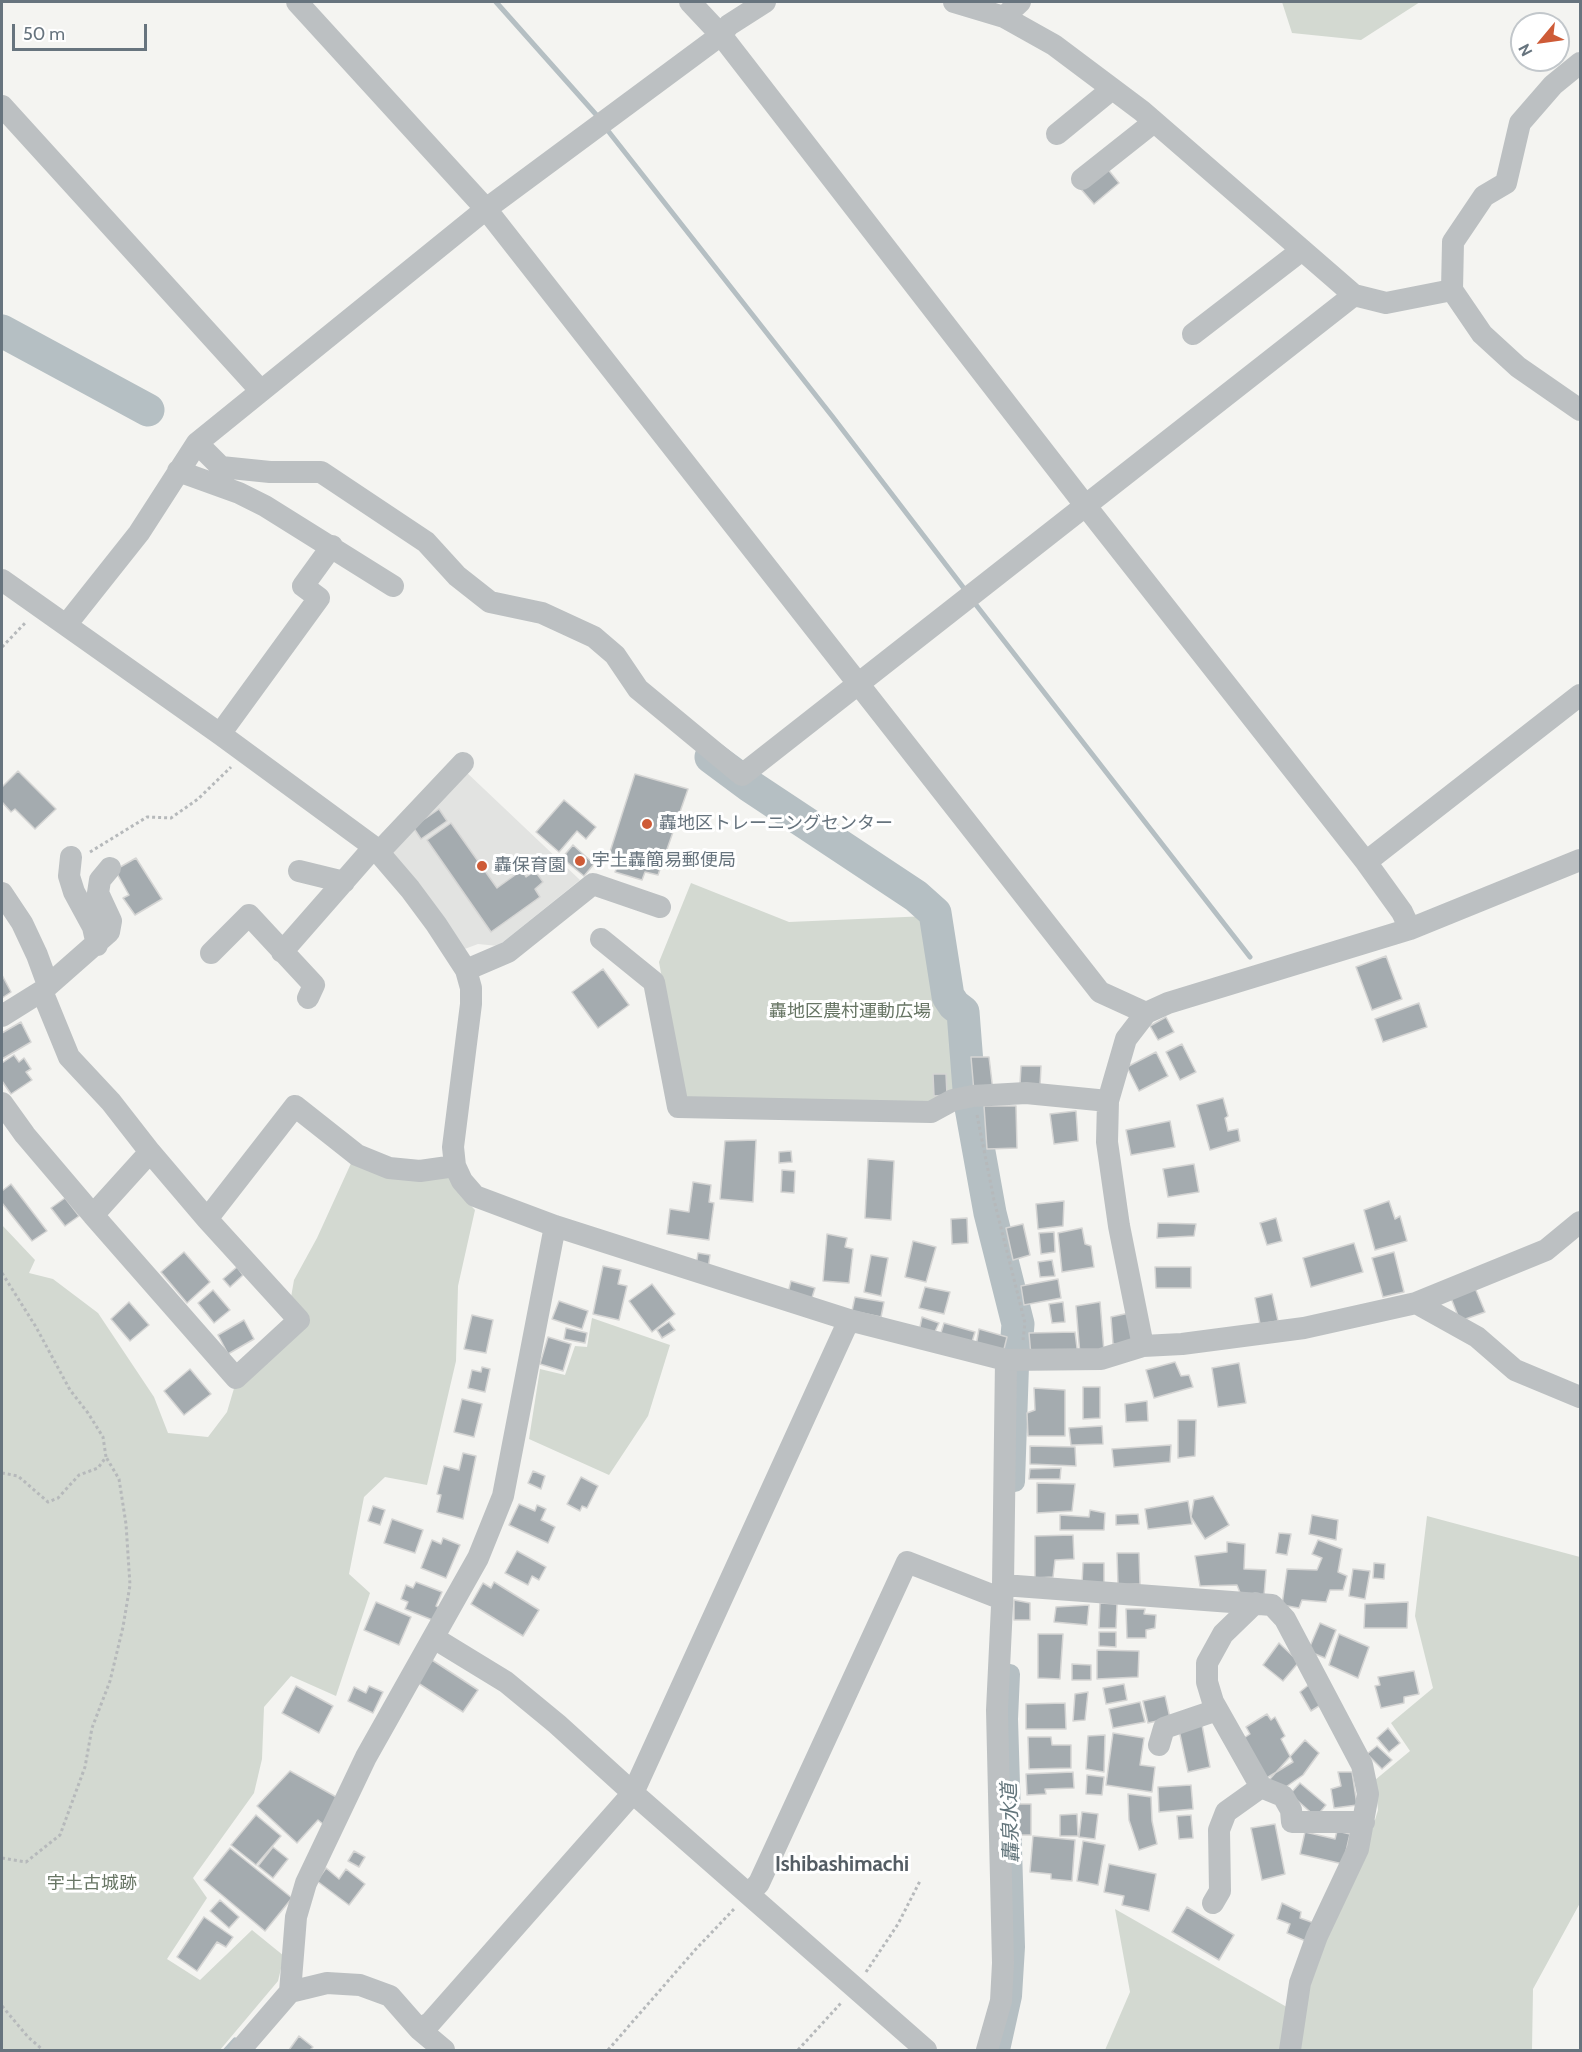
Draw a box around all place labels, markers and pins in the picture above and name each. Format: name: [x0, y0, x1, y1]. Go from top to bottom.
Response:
place label: 轟地区トレーニングセンター: [659, 813, 893, 835]
marker: 轟地区トレーニングセンター: [640, 817, 654, 831]
place label: 宇土轟簡易郵便局: [592, 850, 736, 872]
marker: 宇土轟簡易郵便局: [573, 854, 587, 868]
place label: 轟保育園: [494, 855, 566, 877]
marker: 轟保育園: [475, 859, 489, 873]

